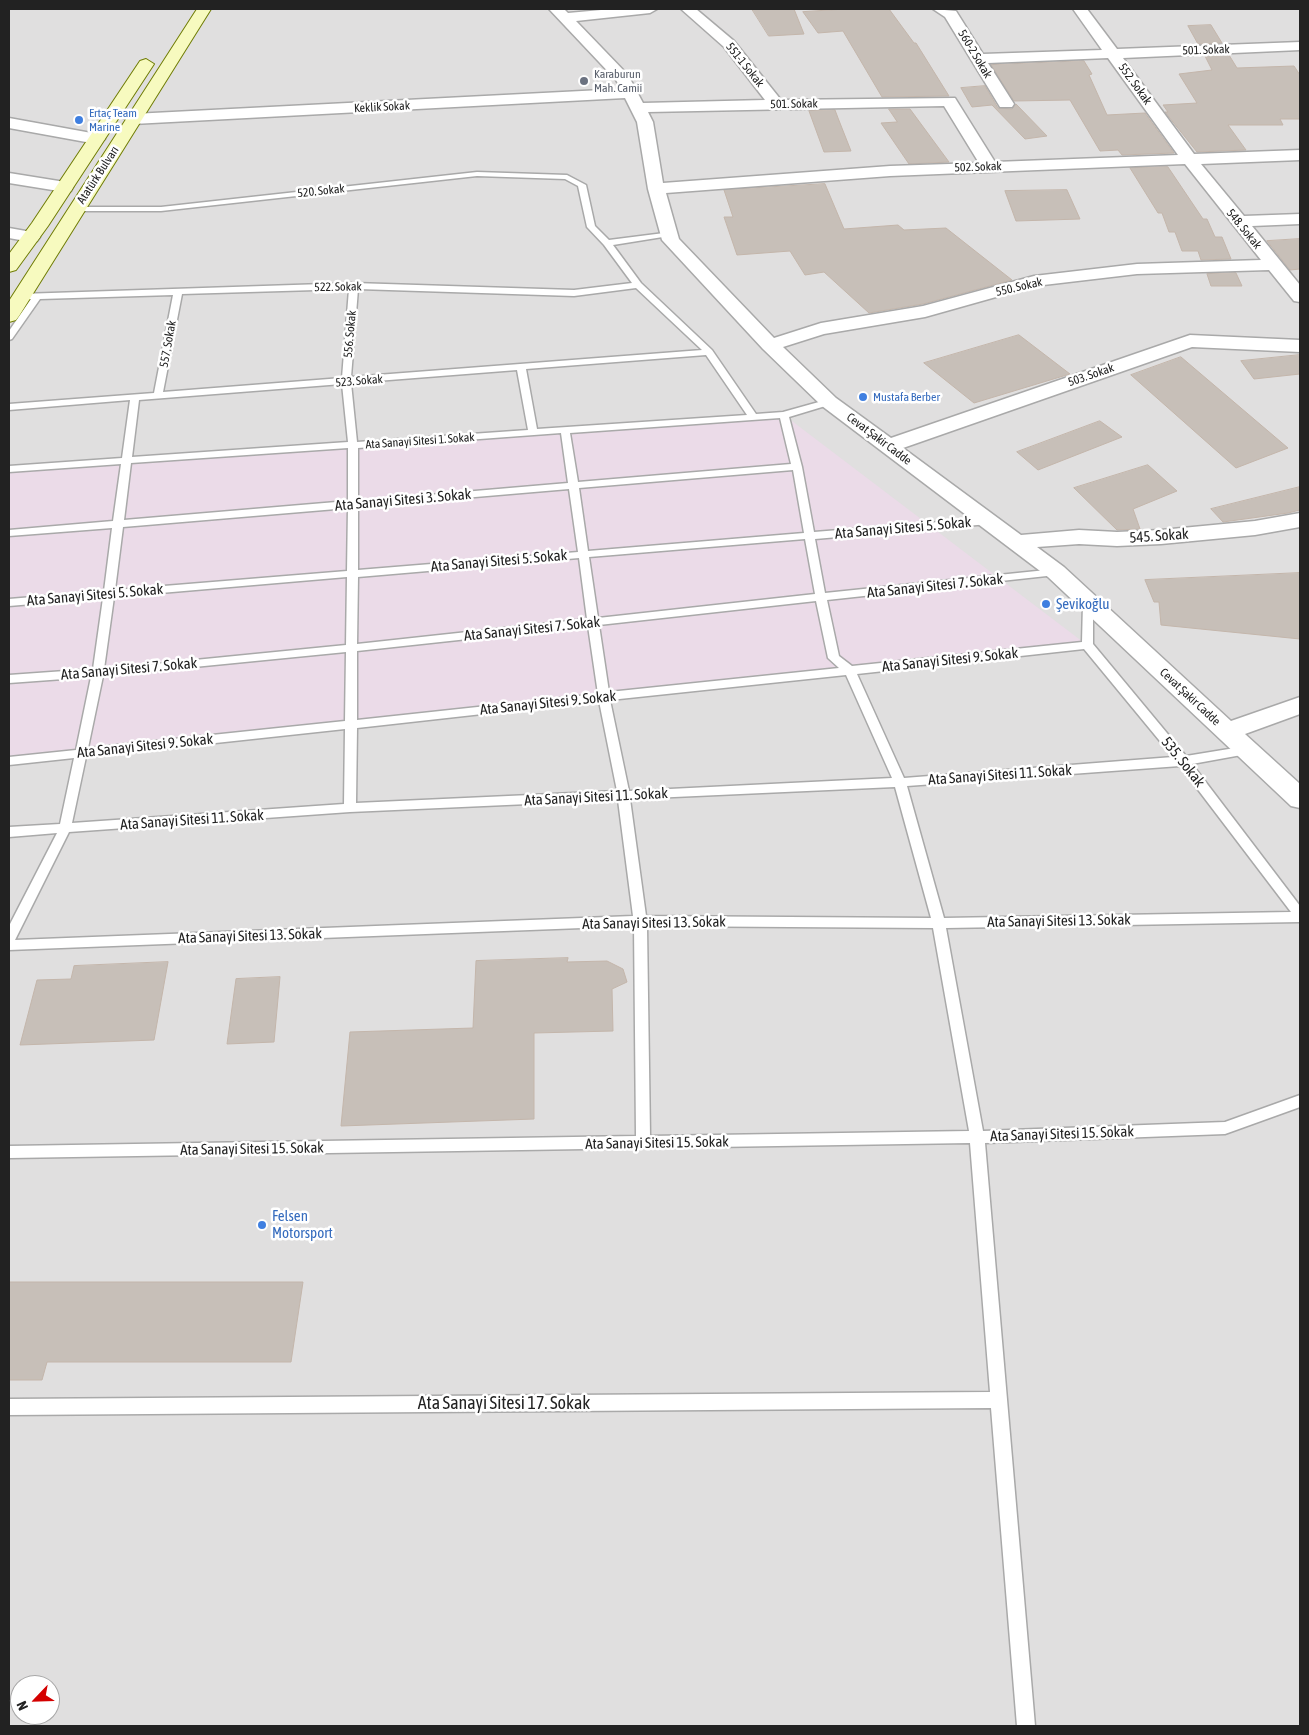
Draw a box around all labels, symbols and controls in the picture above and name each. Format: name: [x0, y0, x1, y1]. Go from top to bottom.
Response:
street label: 560-2 Sokak: [955, 27, 995, 81]
street label: 551-1 Sokak: [723, 40, 767, 90]
street label: 501. Sokak: [1182, 42, 1230, 58]
street label: 552. Sokak: [1115, 61, 1155, 107]
place label: Karaburun Mah. Camii: [594, 67, 642, 95]
marker: Karaburun Mah. Camii: [578, 75, 590, 87]
street label: 501. Sokak: [770, 96, 818, 112]
street label: Keklik Sokak: [354, 98, 410, 116]
place label: Ertaç Team Marine: [89, 106, 137, 134]
marker: Ertaç Team Marine: [73, 114, 85, 126]
street label: Atatürk Bulvarı: [74, 143, 122, 207]
street label: 502. Sokak: [954, 159, 1002, 175]
street label: 520. Sokak: [297, 181, 345, 201]
street label: 548. Sokak: [1223, 206, 1265, 252]
street label: 550. Sokak: [994, 275, 1044, 299]
street label: 522. Sokak: [314, 279, 362, 295]
street label: 556. Sokak: [341, 310, 359, 358]
street label: 557. Sokak: [157, 319, 179, 369]
street label: 503. Sokak: [1066, 360, 1116, 390]
street label: 523. Sokak: [335, 372, 383, 390]
place label: Mustafa Berber: [873, 390, 940, 404]
marker: Mustafa Berber: [857, 391, 869, 403]
street label: Cevat Şakir Cadde: [844, 410, 914, 468]
street label: Ata Sanayi Sitesi 1. Sokak: [365, 430, 475, 452]
street label: Ata Sanayi Sitesi 3. Sokak: [334, 485, 472, 515]
street label: Ata Sanayi Sitesi 5. Sokak: [834, 513, 972, 543]
street label: 545. Sokak: [1129, 525, 1189, 547]
street label: Ata Sanayi Sitesi 5. Sokak: [430, 546, 568, 576]
street label: Ata Sanayi Sitesi 7. Sokak: [866, 570, 1004, 602]
street label: Ata Sanayi Sitesi 5. Sokak: [26, 580, 164, 610]
place label: Şevikoğlu: [1056, 595, 1110, 613]
marker: Şevikoğlu: [1040, 598, 1052, 610]
street label: Ata Sanayi Sitesi 7. Sokak: [463, 613, 601, 645]
street label: Ata Sanayi Sitesi 9. Sokak: [881, 644, 1019, 676]
street label: Ata Sanayi Sitesi 7. Sokak: [60, 654, 198, 684]
street label: Cevat Şakir Cadde: [1157, 665, 1223, 729]
street label: Ata Sanayi Sitesi 9. Sokak: [479, 687, 617, 719]
street label: Ata Sanayi Sitesi 9. Sokak: [76, 730, 214, 762]
street label: 535. Sokak: [1157, 733, 1209, 791]
street label: Ata Sanayi Sitesi 11. Sokak: [928, 761, 1072, 789]
street label: Ata Sanayi Sitesi 11. Sokak: [524, 784, 668, 810]
street label: Ata Sanayi Sitesi 11. Sokak: [120, 806, 264, 834]
street label: Ata Sanayi Sitesi 13. Sokak: [987, 911, 1131, 931]
street label: Ata Sanayi Sitesi 13. Sokak: [582, 913, 726, 933]
street label: Ata Sanayi Sitesi 13. Sokak: [178, 924, 322, 948]
street label: Ata Sanayi Sitesi 15. Sokak: [990, 1122, 1134, 1146]
street label: Ata Sanayi Sitesi 15. Sokak: [585, 1133, 729, 1153]
street label: Ata Sanayi Sitesi 15. Sokak: [180, 1139, 324, 1159]
place label: Felsen Motorsport: [272, 1207, 333, 1242]
marker: Felsen Motorsport: [256, 1219, 268, 1231]
street label: Ata Sanayi Sitesi 17. Sokak: [418, 1392, 590, 1414]
north arrow: [10, 1675, 60, 1725]
text: N: [13, 1699, 31, 1713]

